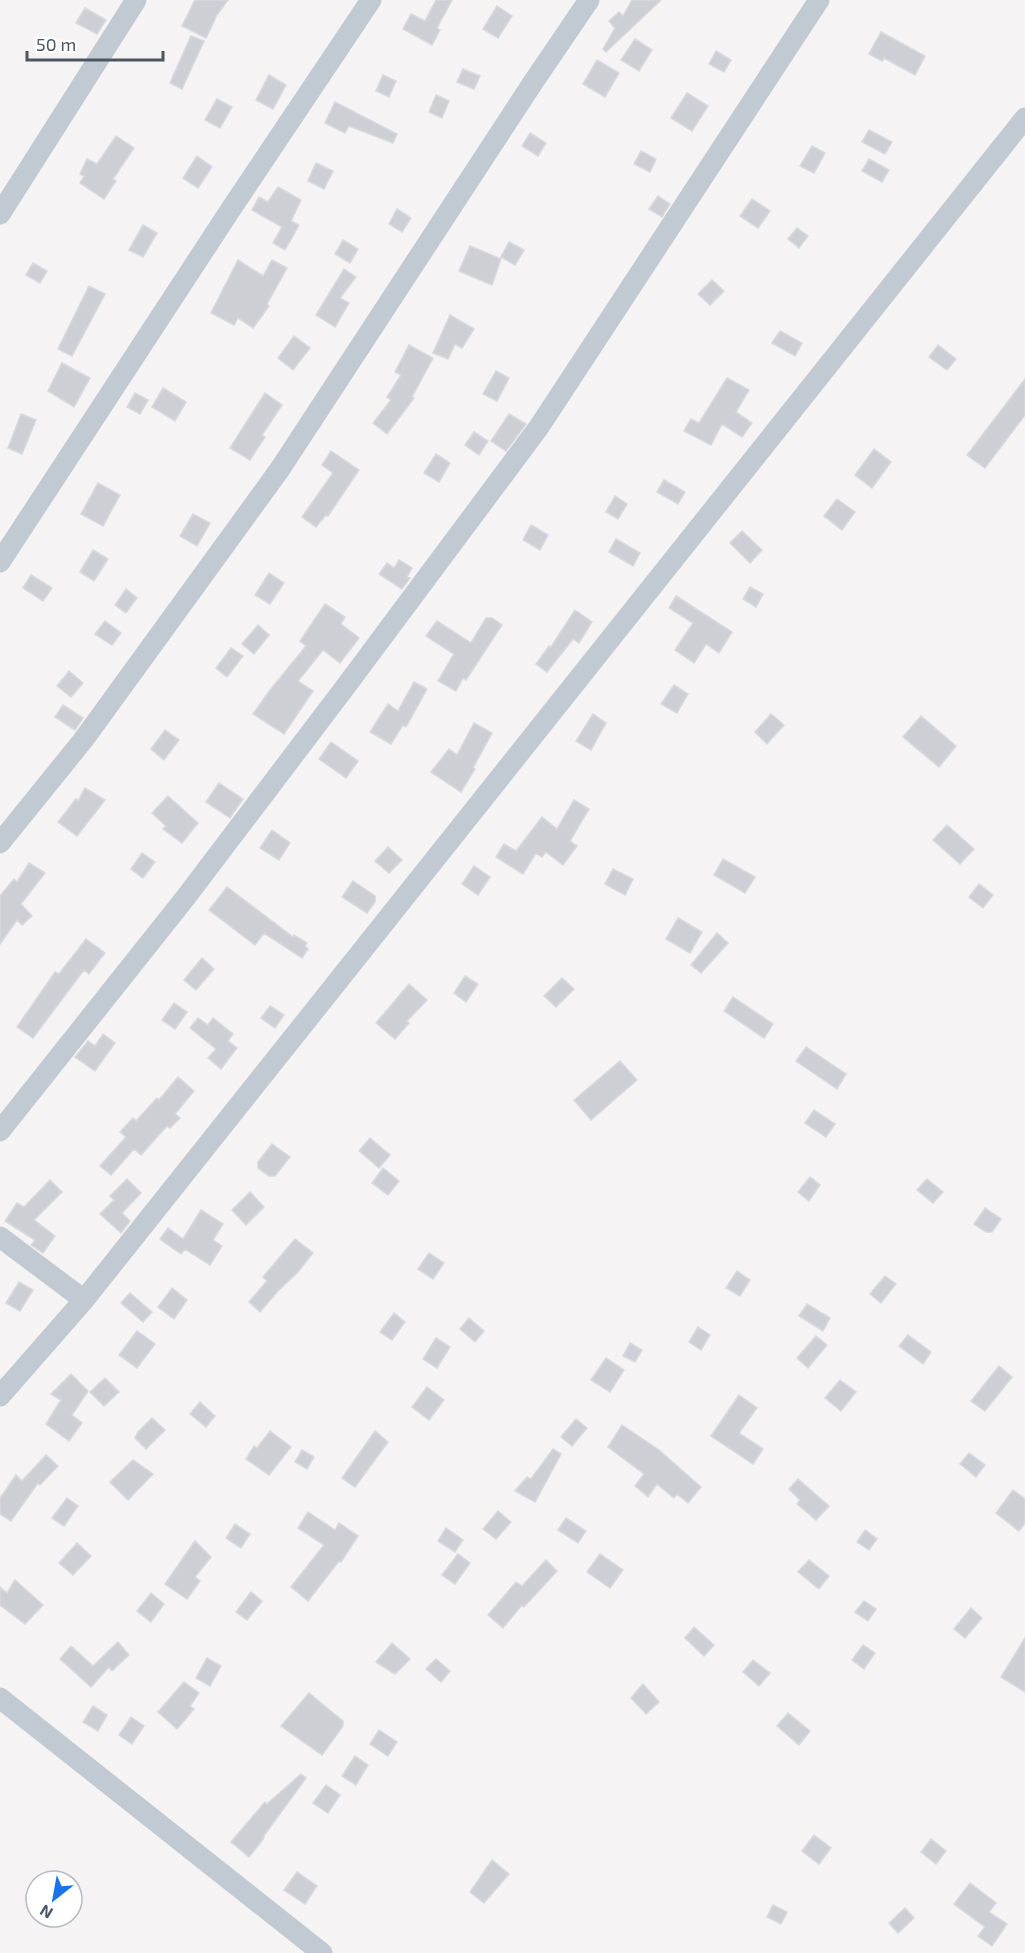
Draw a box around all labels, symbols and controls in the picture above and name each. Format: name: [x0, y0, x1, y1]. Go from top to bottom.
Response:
scale bar: [27, 24, 164, 62]
text: 50 m: [36, 33, 76, 55]
north arrow: [24, 1869, 84, 1929]
text: N: [36, 1901, 56, 1923]

